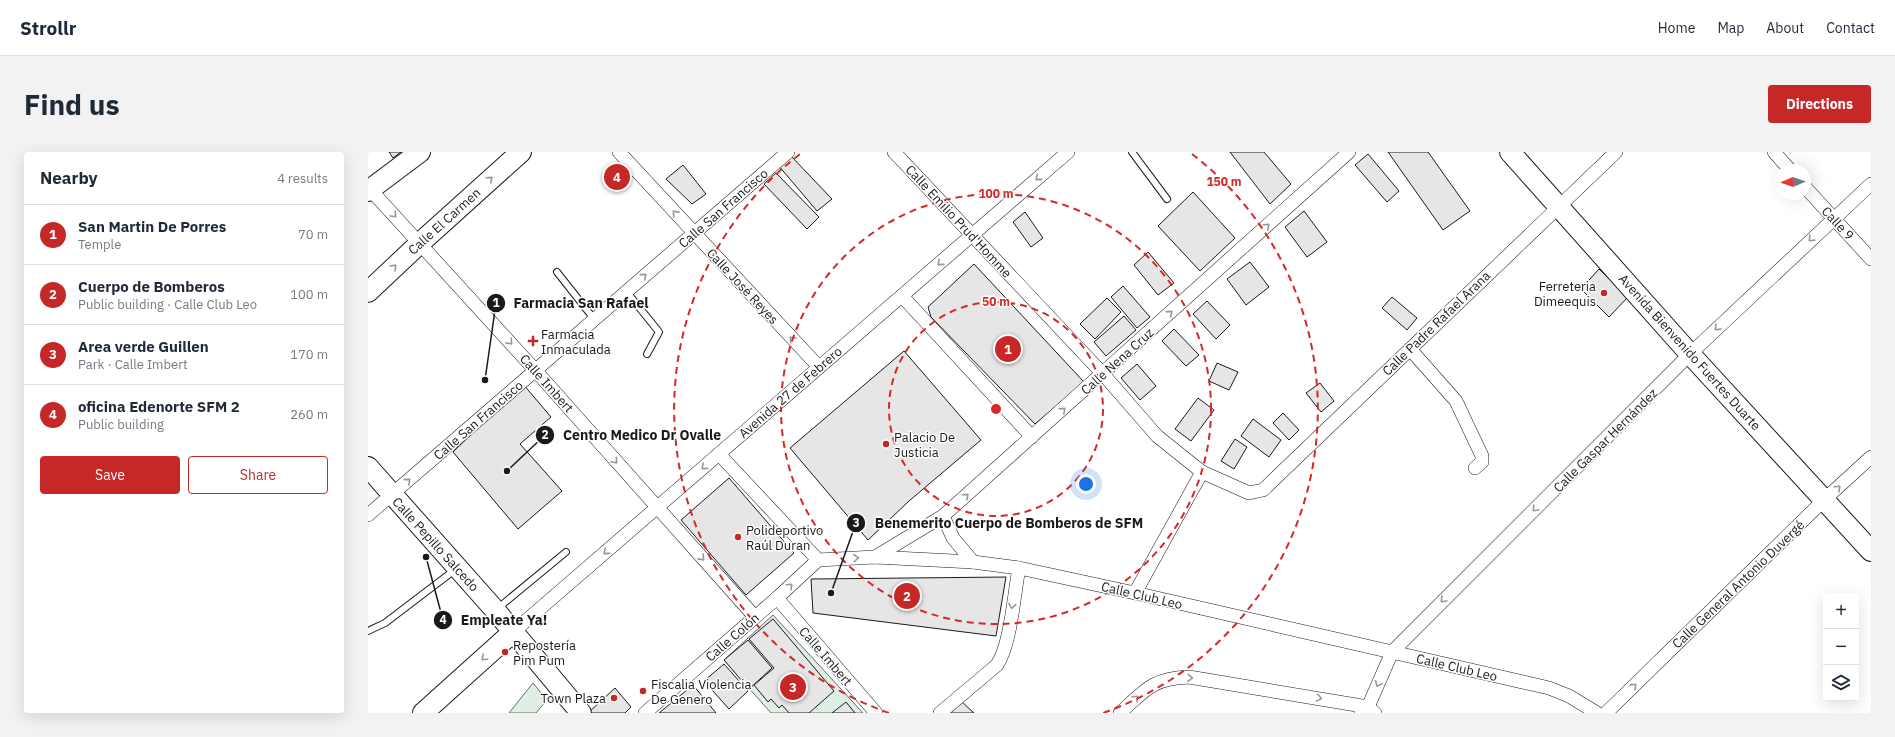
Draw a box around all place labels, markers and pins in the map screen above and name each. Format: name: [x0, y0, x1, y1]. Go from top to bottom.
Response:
pin: 4: [604, 162, 630, 192]
place label: Ferreteria Dimeequis: [1534, 278, 1596, 310]
marker: Ferreteria Dimeequis: [1599, 288, 1609, 298]
callout: Farmacia San Rafael: [486, 290, 657, 316]
place label: Farmacia Inmaculada: [541, 326, 611, 358]
pin: 1: [995, 334, 1021, 364]
marker: Farmacia Inmaculada: [528, 336, 538, 346]
centre of rings: [989, 402, 1003, 416]
callout: Centro Medico Dr Ovalle: [535, 422, 729, 448]
place label: Palacio De Justicia: [894, 429, 955, 461]
marker: Palacio De Justicia: [881, 439, 891, 449]
callout: Benemerito Cuerpo de Bomberos de SFM: [846, 510, 1151, 536]
place label: Polideportivo Raúl Duran: [746, 522, 823, 554]
marker: Polideportivo Raúl Duran: [733, 532, 743, 542]
pin: 2: [894, 581, 920, 611]
callout: Empleate Ya!: [433, 607, 555, 633]
place label: Repostería Pim Pum: [513, 637, 576, 669]
marker: Repostería Pim Pum: [500, 647, 510, 657]
pin: 3: [780, 672, 806, 702]
place label: Fiscalia Violencia De Genero: [651, 676, 751, 708]
marker: Fiscalia Violencia De Genero: [638, 686, 648, 696]
place label: Town Plaza: [540, 690, 606, 707]
marker: Town Plaza: [609, 693, 619, 703]

